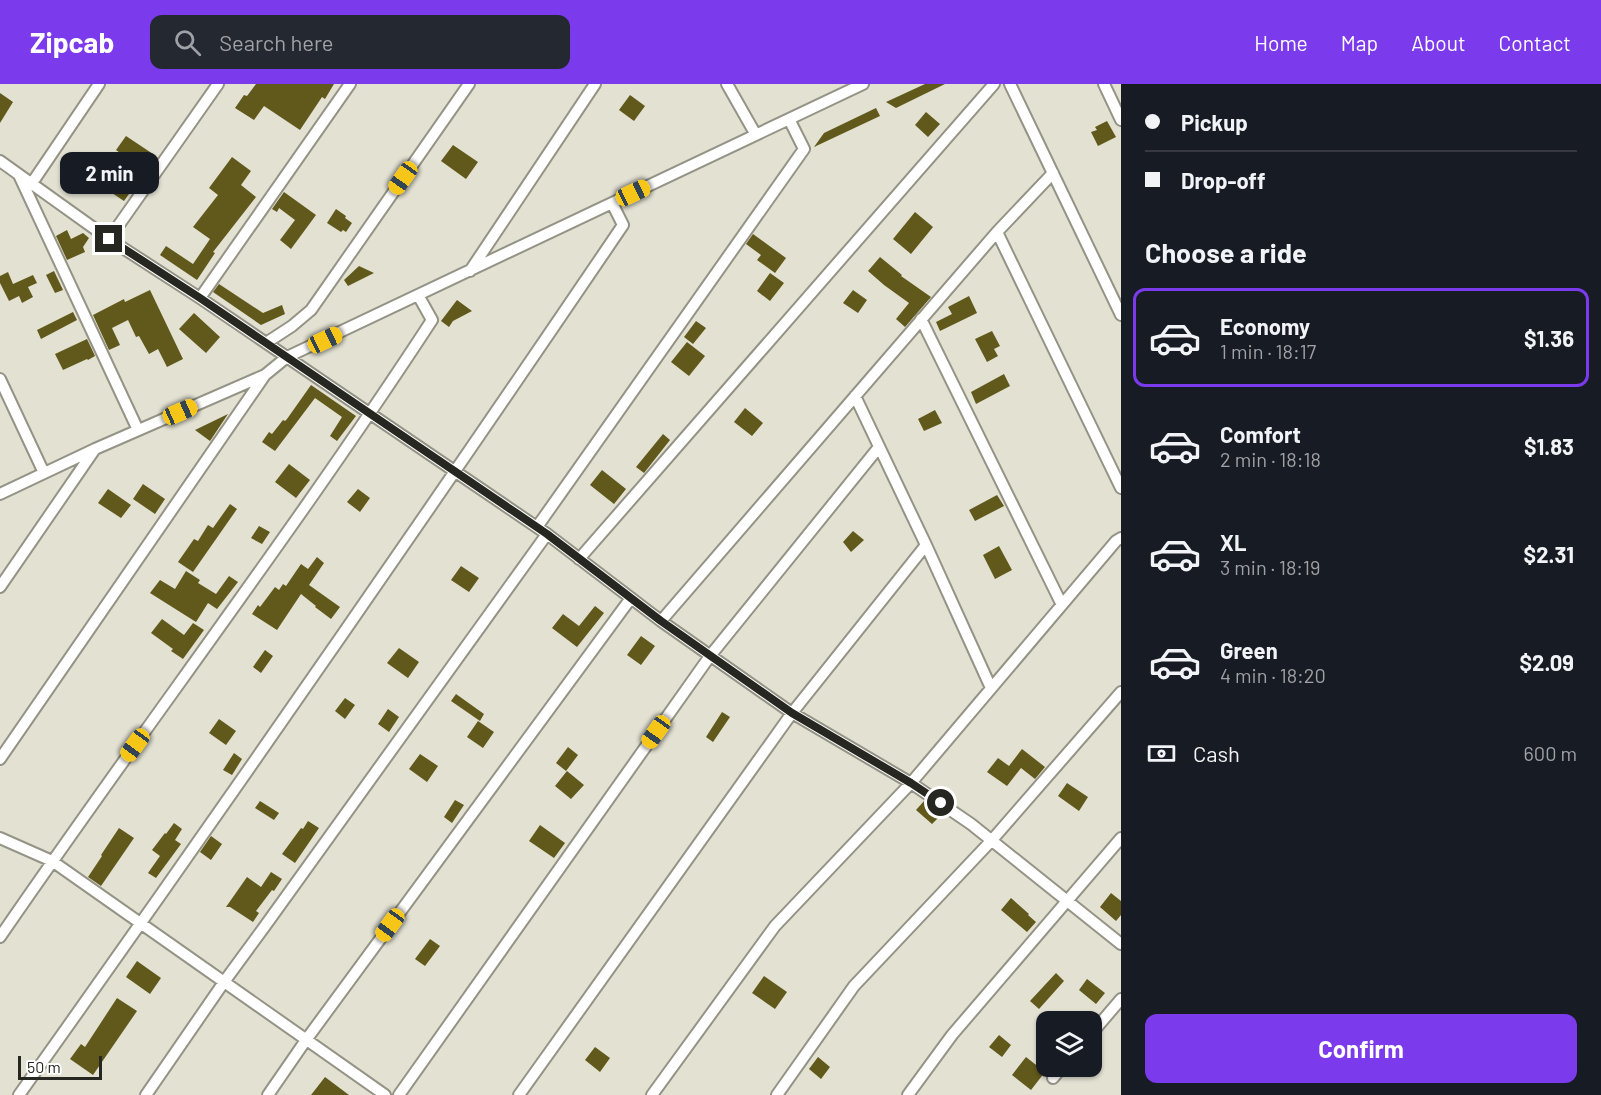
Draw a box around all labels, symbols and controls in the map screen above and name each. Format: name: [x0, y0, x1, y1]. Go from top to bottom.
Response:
search box: [150, 15, 570, 69]
text: Zipcab: [30, 25, 114, 59]
icon: search: [171, 26, 204, 59]
text: Search here: [219, 29, 334, 55]
text: Home: [1254, 30, 1308, 55]
text: Map: [1341, 30, 1378, 55]
text: About: [1411, 30, 1466, 55]
text: Contact: [1499, 30, 1571, 55]
text: Pickup: [1181, 109, 1248, 135]
callout: 2 min: [60, 152, 158, 194]
car: [385, 158, 421, 198]
text: 2 min: [86, 161, 133, 185]
text: Drop-off: [1181, 167, 1265, 193]
car: [613, 177, 653, 209]
route end: [95, 225, 122, 252]
text: Choose a ride: [1145, 236, 1307, 268]
icon: car: [1148, 311, 1202, 365]
text: Economy: [1220, 313, 1310, 339]
car: [305, 324, 345, 356]
text: $1.36: [1524, 325, 1574, 351]
text: 1 min · 18:17: [1220, 339, 1316, 363]
car: [160, 396, 200, 428]
icon: car: [1148, 419, 1202, 473]
text: Comfort: [1220, 421, 1301, 447]
text: $1.83: [1524, 433, 1574, 459]
text: 2 min · 18:18: [1220, 447, 1321, 471]
icon: car: [1148, 527, 1202, 581]
text: XL: [1220, 529, 1246, 555]
text: $2.31: [1524, 541, 1574, 567]
text: 3 min · 18:19: [1220, 555, 1321, 579]
icon: car: [1148, 635, 1202, 689]
text: Green: [1220, 637, 1278, 663]
text: $2.09: [1520, 649, 1574, 675]
text: 4 min · 18:20: [1220, 663, 1326, 687]
car: [638, 712, 674, 752]
car: [117, 725, 153, 765]
icon: cash: [1145, 737, 1178, 770]
text: Cash: [1193, 740, 1240, 766]
text: 600 m: [1524, 741, 1577, 765]
route start: [927, 789, 954, 816]
car: [372, 905, 408, 945]
map controls: [1036, 1011, 1102, 1077]
button: layers: [1036, 1011, 1102, 1077]
button: Confirm: [1145, 1014, 1577, 1083]
scale bar: [18, 1053, 102, 1080]
text: 50 m: [27, 1057, 61, 1076]

